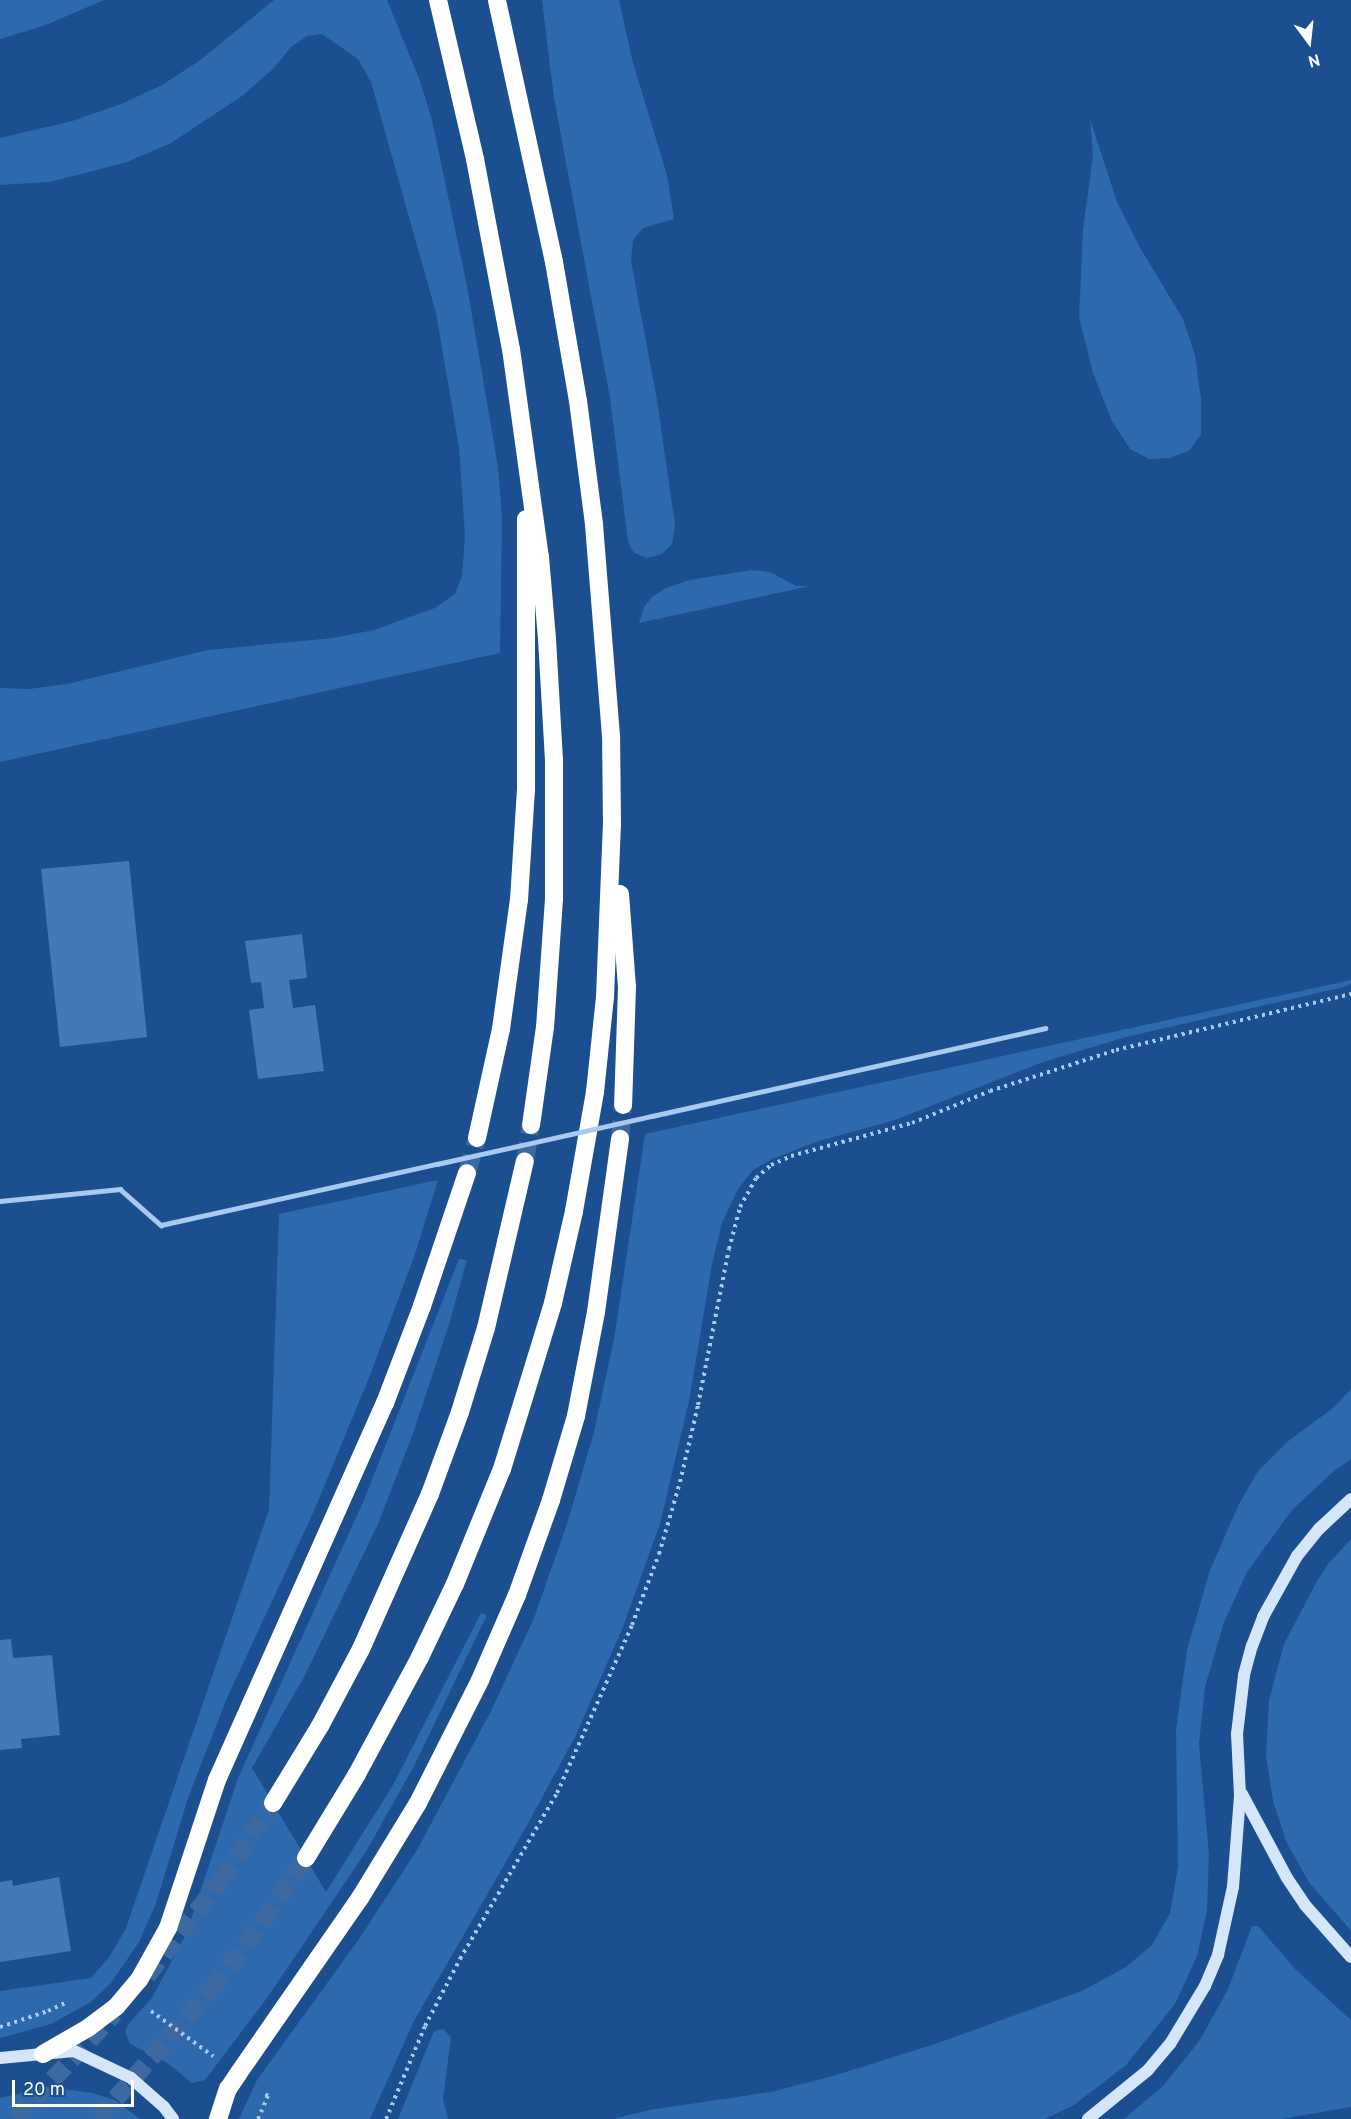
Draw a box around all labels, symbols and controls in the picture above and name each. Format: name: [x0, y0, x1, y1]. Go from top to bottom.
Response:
north arrow: [1279, 12, 1339, 72]
text: N: [1306, 48, 1322, 71]
scale bar: [15, 2068, 136, 2106]
text: 20 m: [23, 2079, 65, 2102]

